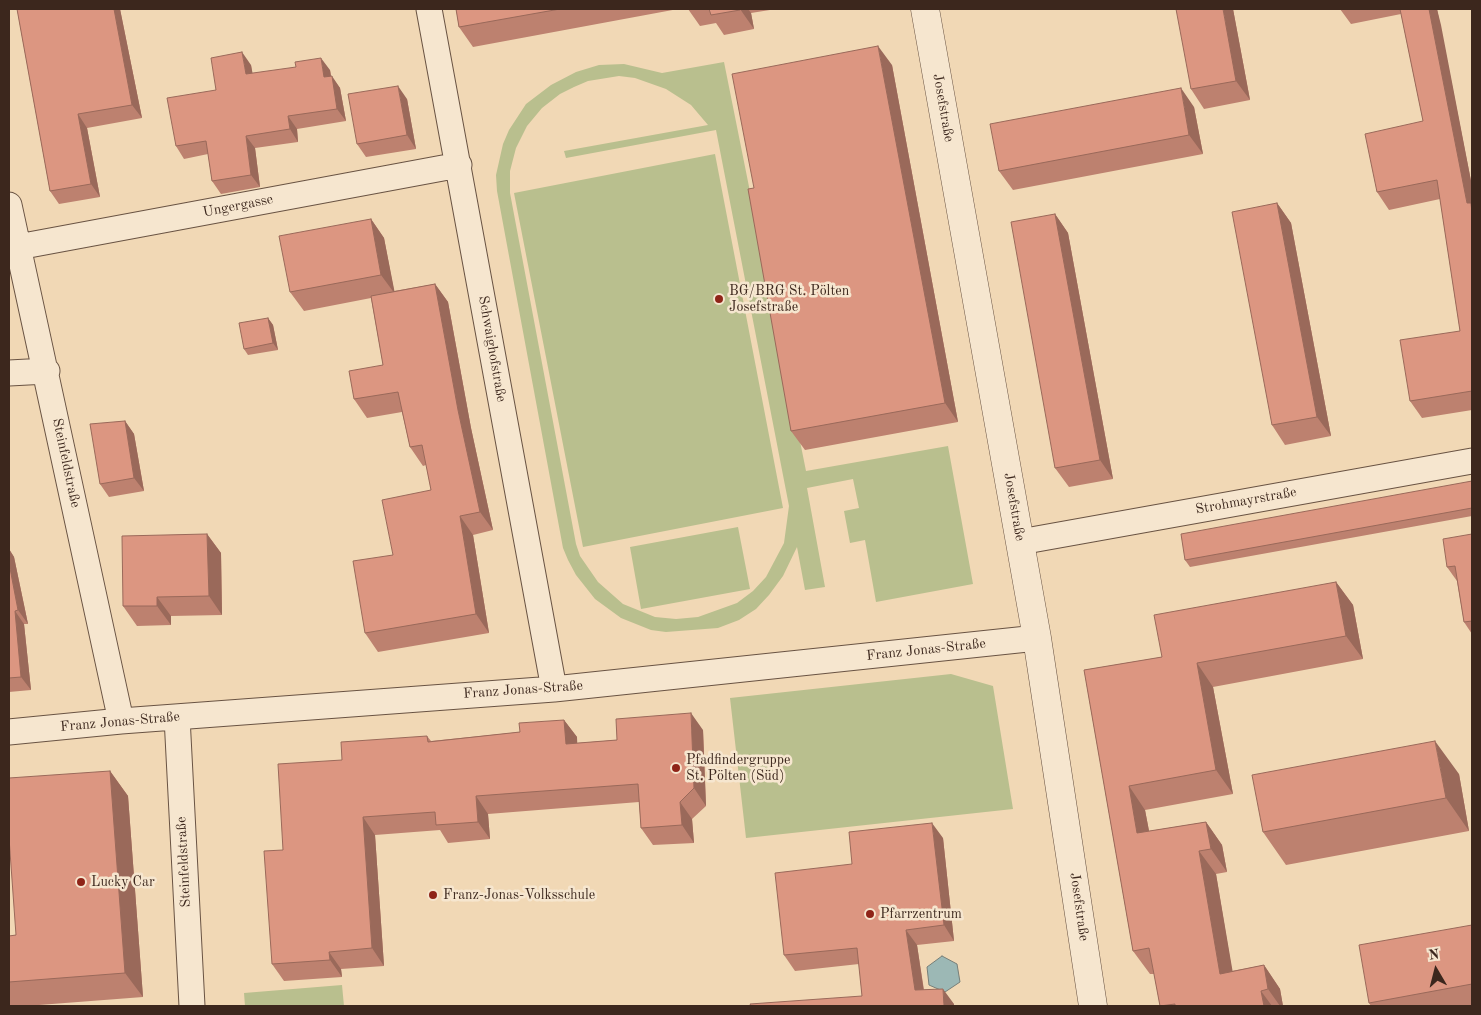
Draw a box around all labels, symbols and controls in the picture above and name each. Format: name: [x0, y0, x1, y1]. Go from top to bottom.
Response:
street label: Josefstraße: [929, 73, 957, 143]
street label: Ungergasse: [201, 191, 275, 221]
place label: BG/BRG St. Pölten Josefstraße: [729, 283, 849, 316]
marker: BG/BRG St. Pölten Josefstraße: [713, 293, 725, 305]
street label: Schwaighofstraße: [474, 295, 510, 403]
street label: Steinfeldstraße: [48, 417, 84, 509]
street label: Josefstraße: [1000, 472, 1028, 542]
street label: Strohmayrstraße: [1194, 484, 1298, 518]
street label: Franz Jonas-Straße: [865, 635, 987, 665]
street label: Franz Jonas-Straße: [463, 677, 583, 703]
street label: Franz Jonas-Straße: [59, 708, 181, 736]
place label: Pfadfindergruppe St. Pölten (Süd): [686, 752, 791, 784]
marker: Pfadfindergruppe St. Pölten (Süd): [670, 762, 682, 774]
street label: Steinfeldstraße: [173, 816, 195, 908]
street label: Josefstraße: [1066, 872, 1092, 942]
place label: Lucky Car: [91, 874, 155, 890]
marker: Lucky Car: [75, 876, 87, 888]
place label: Franz-Jonas-Volksschule: [443, 887, 595, 903]
marker: Franz-Jonas-Volksschule: [427, 889, 439, 901]
place label: Pfarrzentrum: [880, 906, 962, 922]
marker: Pfarrzentrum: [864, 908, 876, 920]
north arrow: [1411, 945, 1461, 995]
text: N: [1428, 947, 1440, 963]

